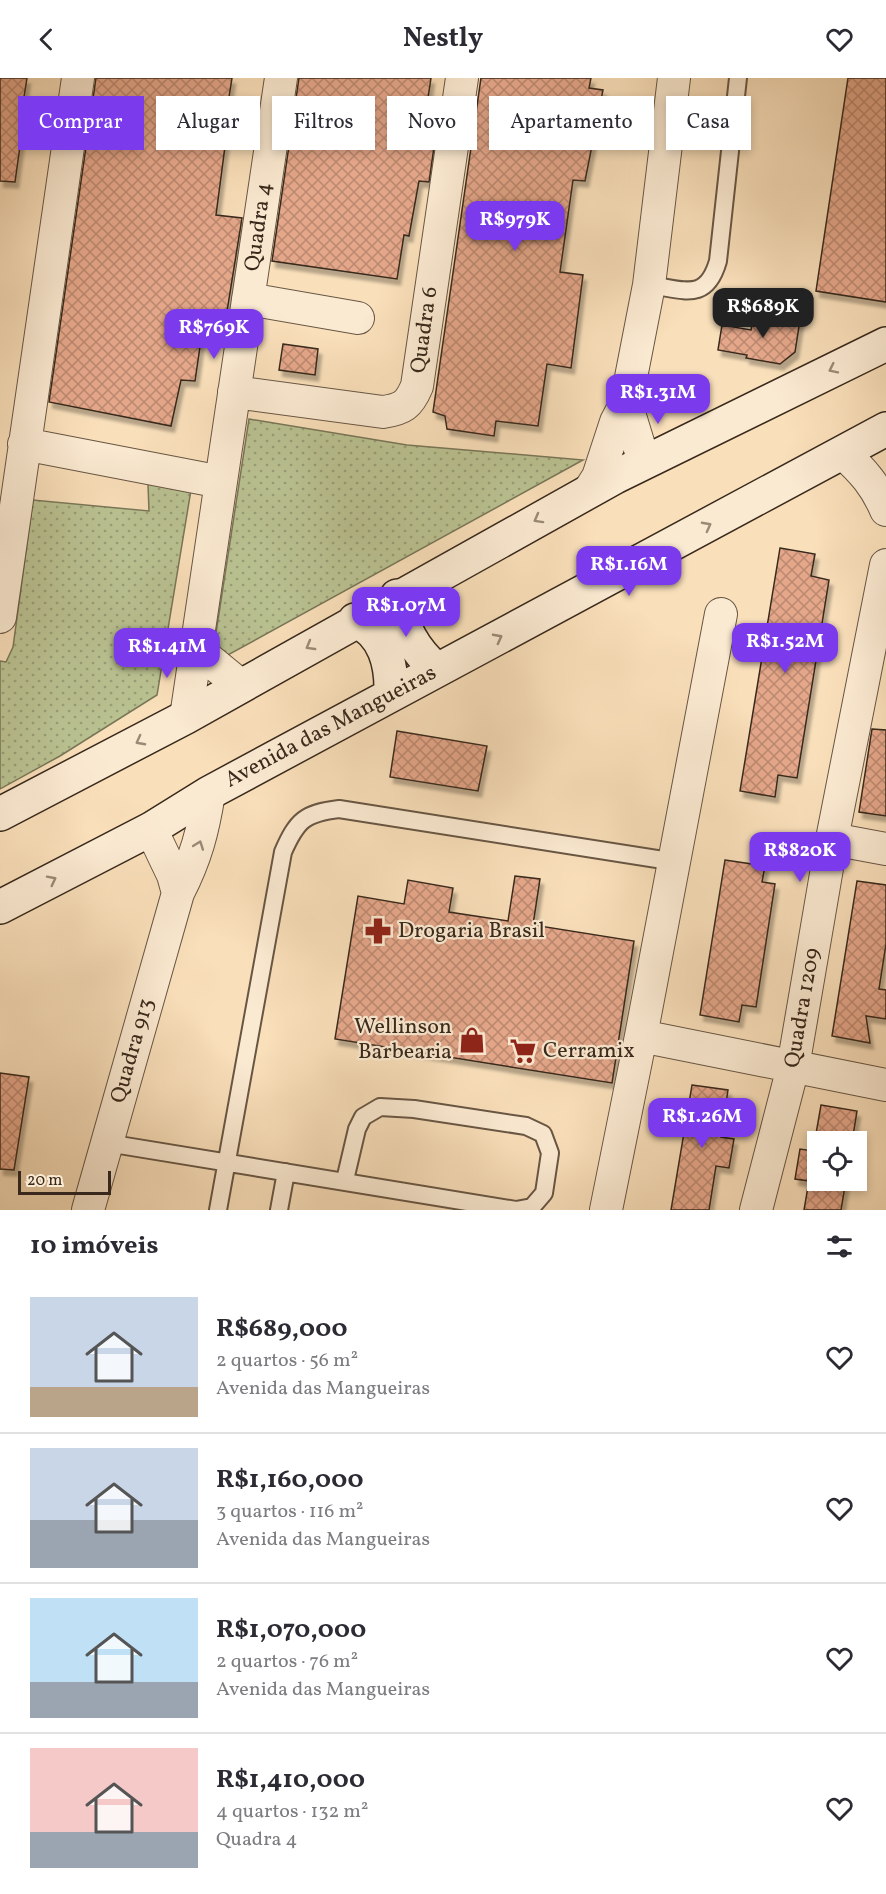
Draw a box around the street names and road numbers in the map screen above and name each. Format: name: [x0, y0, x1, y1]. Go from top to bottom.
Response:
street label: Quadra 4: [237, 180, 281, 274]
street label: Quadra 6: [404, 284, 446, 376]
street label: Avenida das Mangueiras: [220, 658, 442, 796]
street label: Quadra 1209: [777, 946, 829, 1070]
street label: Quadra 913: [103, 995, 163, 1107]

